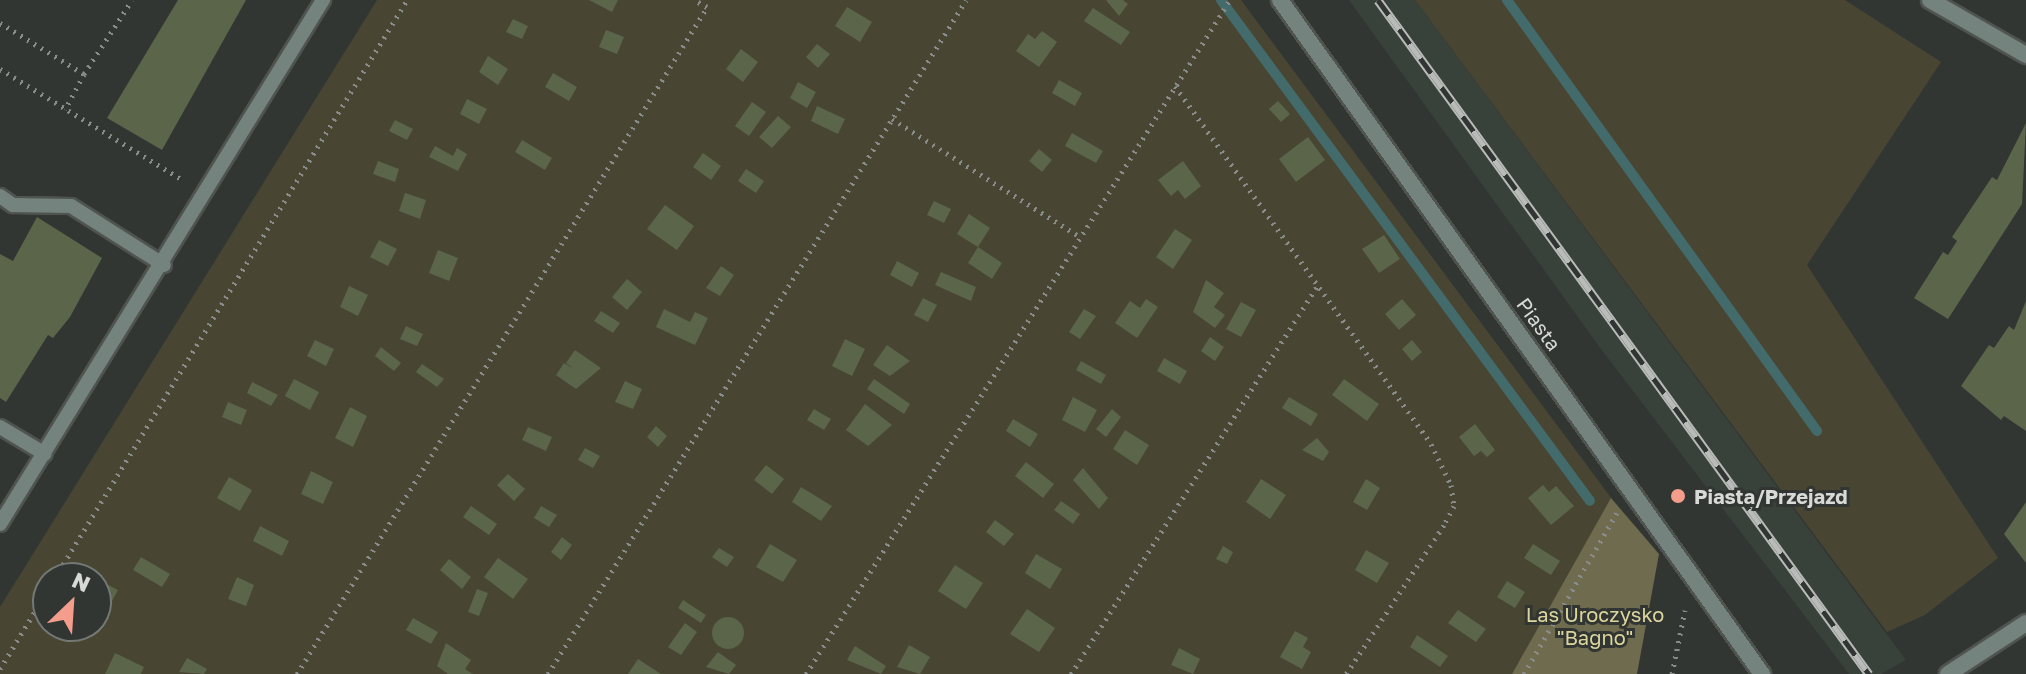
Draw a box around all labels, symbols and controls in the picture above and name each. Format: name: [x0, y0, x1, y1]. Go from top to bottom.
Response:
street label: Piasta: [1512, 293, 1566, 355]
place label: Piasta/Przejazd: [1694, 484, 1848, 508]
marker: Piasta/Przejazd: [1669, 487, 1687, 505]
north arrow: [32, 562, 112, 642]
text: N: [68, 566, 95, 597]
park label: Las Uroczysko "Bagno": [1526, 602, 1664, 649]

